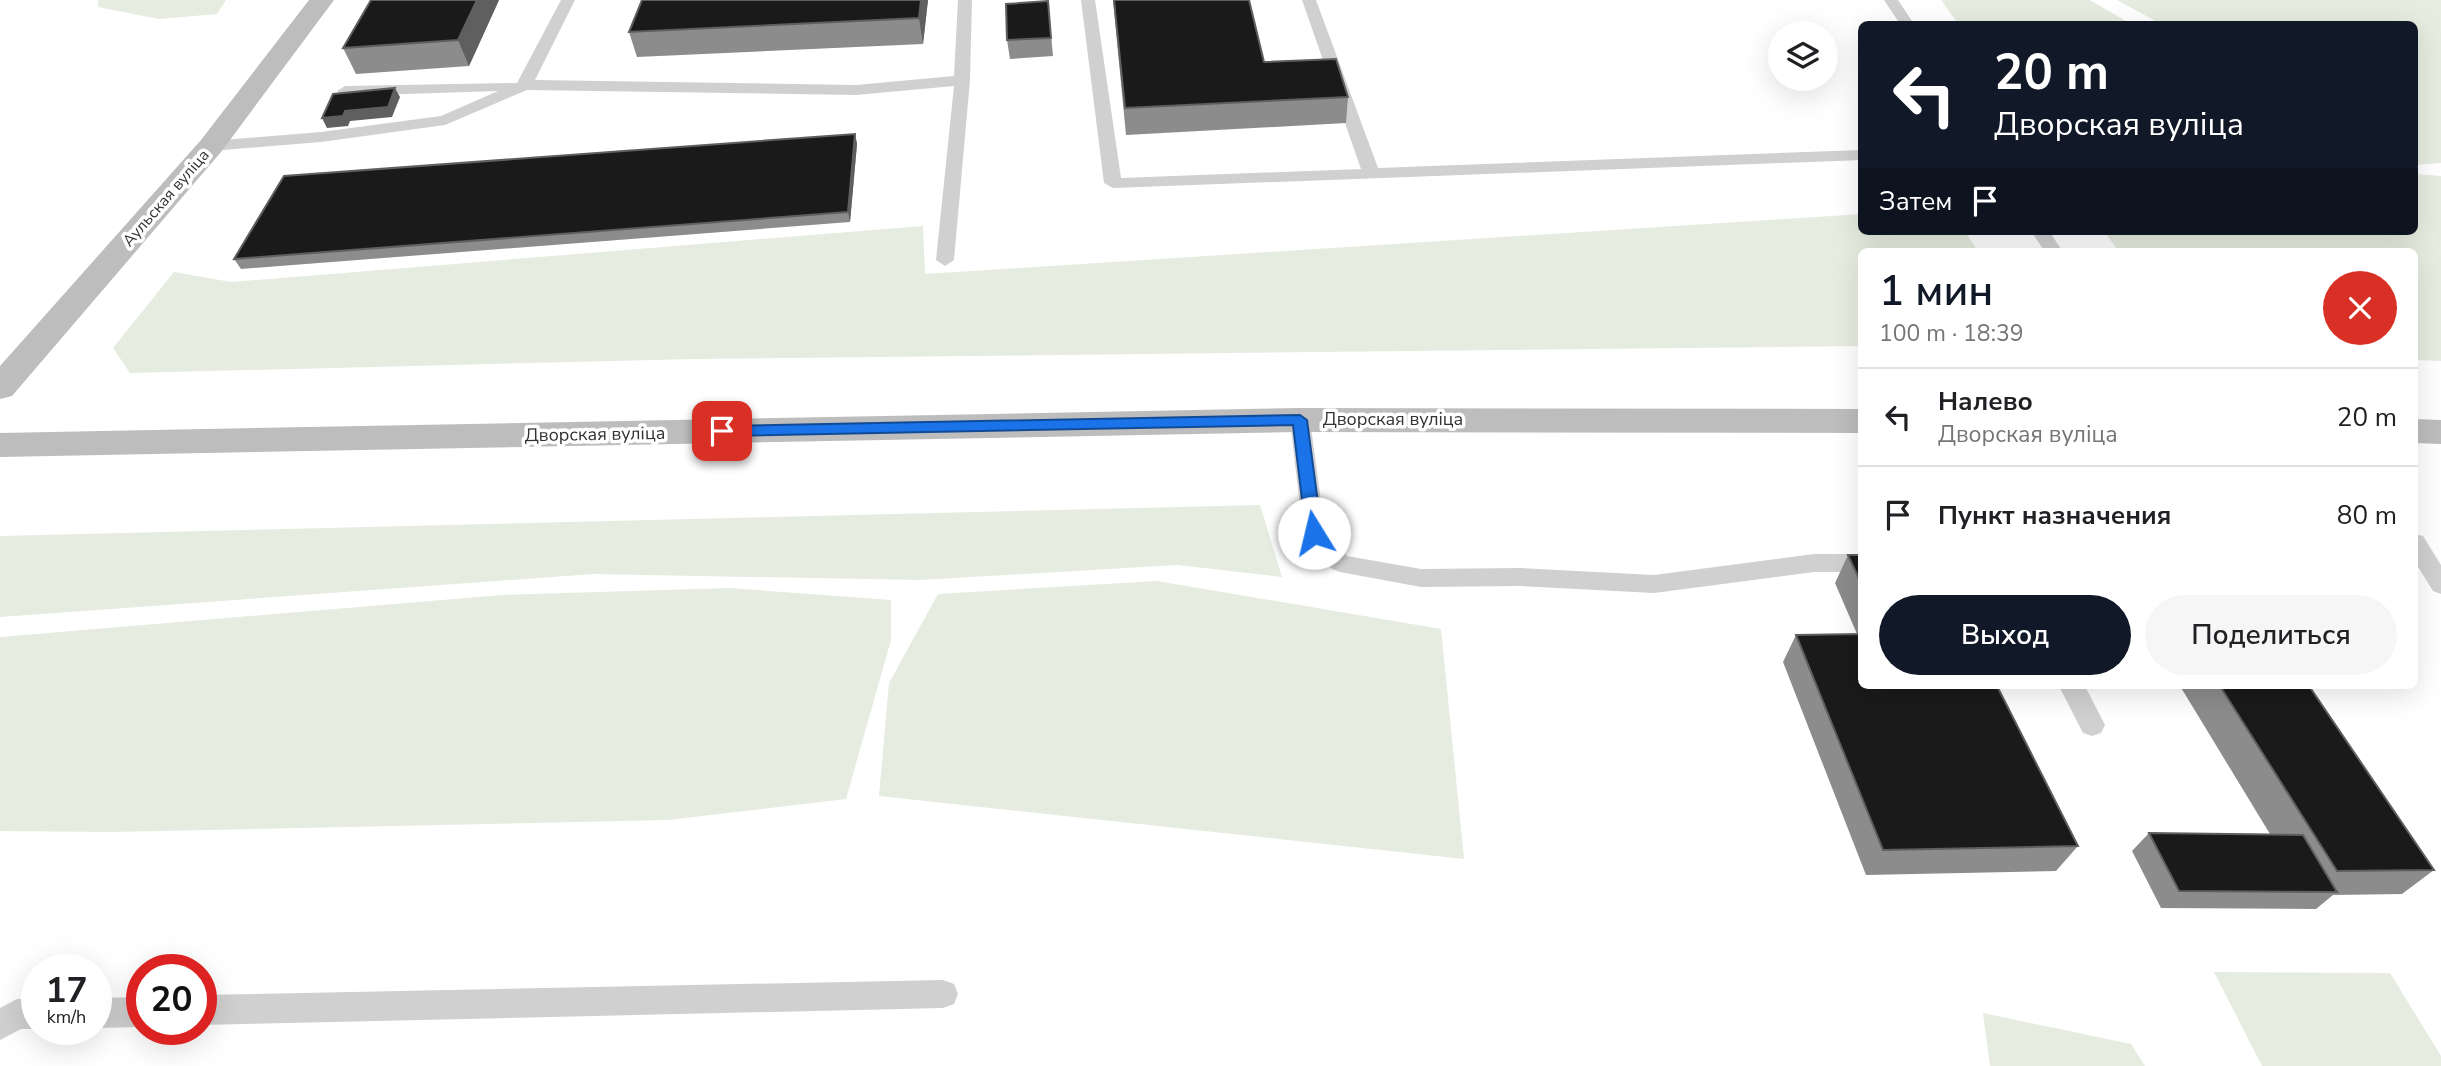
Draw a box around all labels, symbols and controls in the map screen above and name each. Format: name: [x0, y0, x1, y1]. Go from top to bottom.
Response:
map controls: [1768, 21, 1838, 91]
button: layers: [1768, 21, 1838, 91]
text: 20 m: [1994, 39, 2109, 106]
icon: left: [1879, 49, 1970, 140]
text: Дворская вуліца: [1994, 103, 2244, 146]
street label: Аульская вуліца: [118, 145, 214, 251]
icon: arrive: [1966, 182, 2004, 220]
text: Затем: [1879, 184, 1952, 219]
text: 1 мин: [1879, 263, 1993, 320]
button: close: [2323, 271, 2397, 345]
text: 100 m · 18:39: [1879, 318, 2024, 349]
text: Налево: [1938, 384, 2033, 419]
icon: left: [1879, 398, 1917, 436]
text: 20 m: [2337, 400, 2397, 435]
pin: [692, 401, 752, 461]
street label: Дворская вуліца: [1323, 407, 1463, 431]
icon: arrive: [703, 412, 741, 450]
text: Дворская вуліца: [1938, 419, 2118, 450]
street label: Дворская вуліца: [524, 421, 666, 447]
position arrow: [1277, 496, 1351, 570]
icon: arrive: [1879, 496, 1917, 534]
text: Пункт назначения: [1938, 498, 2171, 533]
text: 80 m: [2337, 498, 2397, 533]
button: Выход: [1879, 595, 2131, 675]
button: Поделиться: [2145, 595, 2397, 675]
speed limit sign: 20: [126, 954, 217, 1045]
text: 17: [45, 967, 88, 1014]
text: km/h: [47, 1005, 86, 1029]

